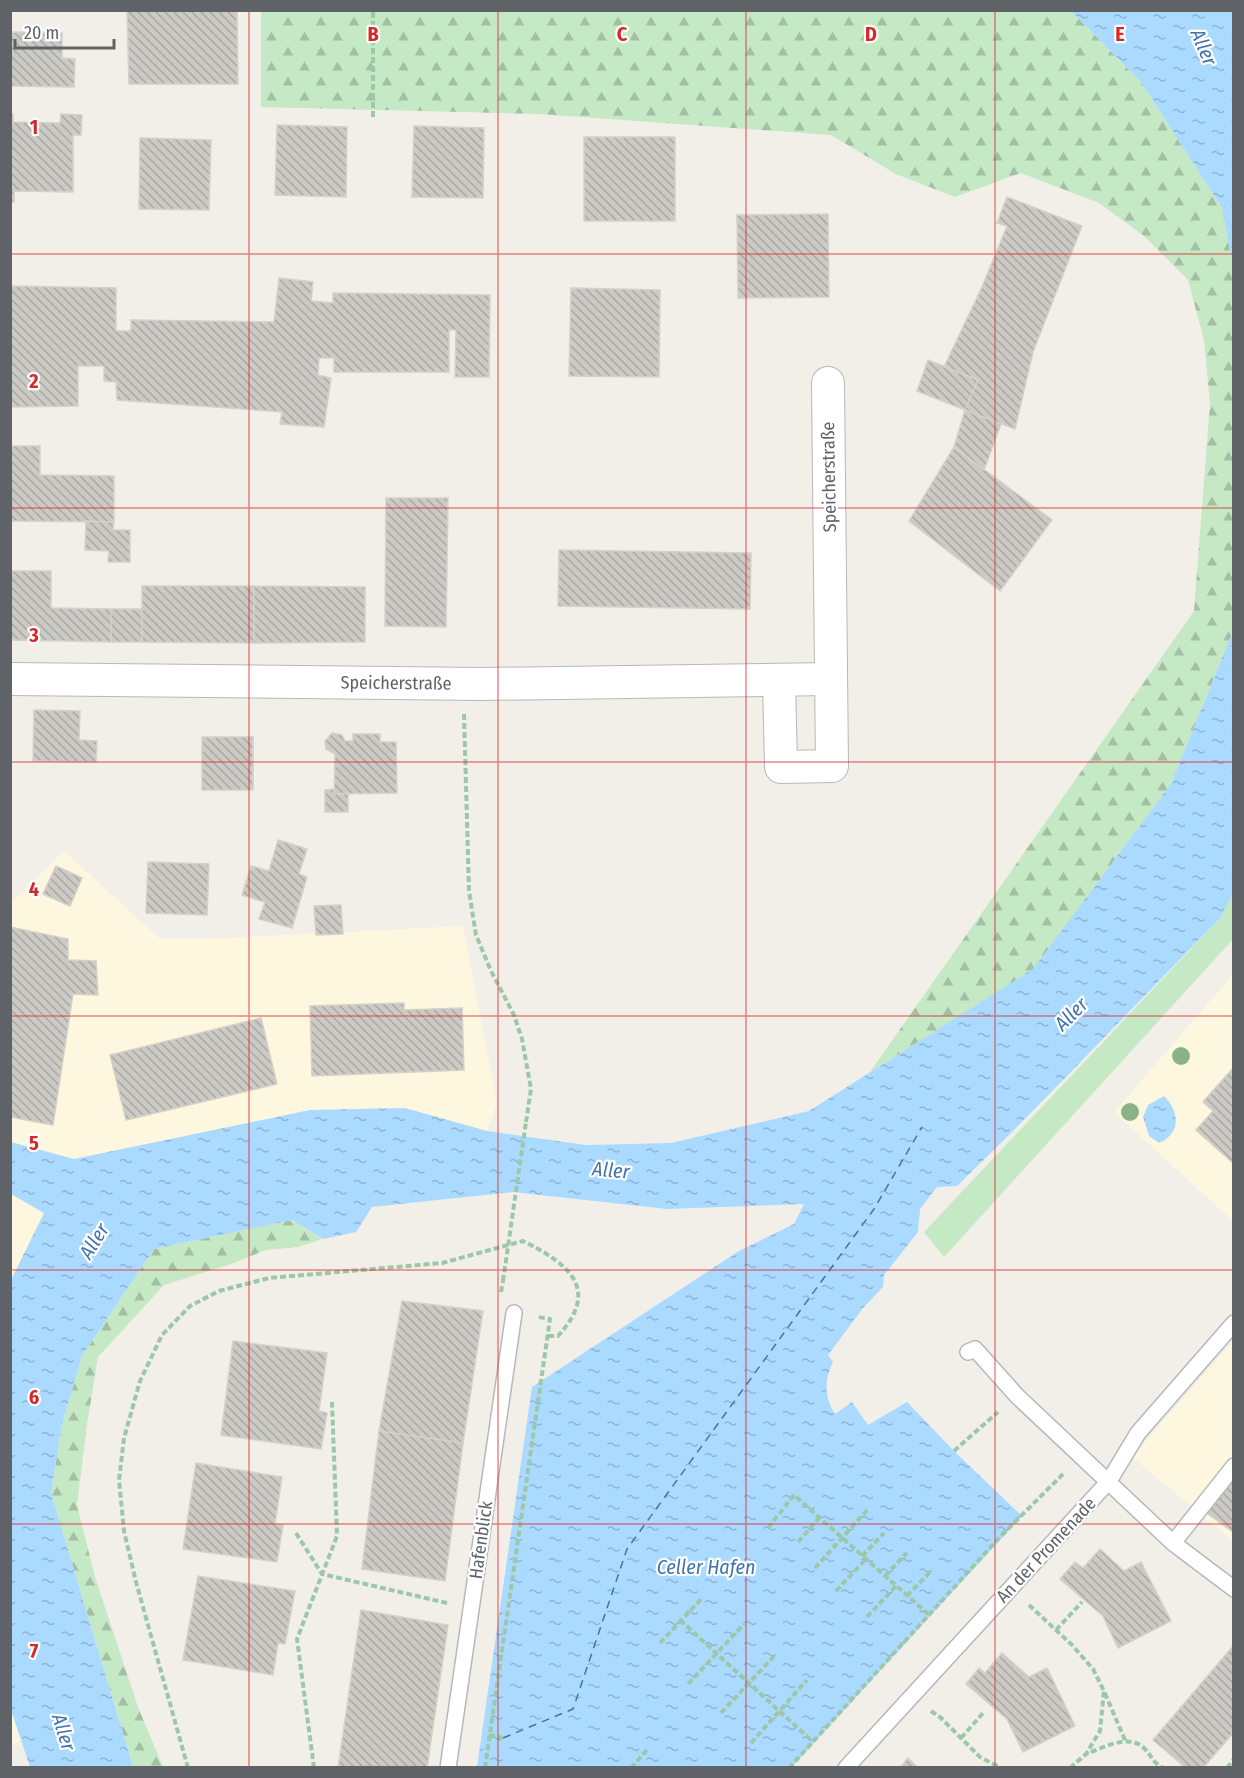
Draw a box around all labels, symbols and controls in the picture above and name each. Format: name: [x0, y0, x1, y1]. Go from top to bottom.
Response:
scale bar: [15, 12, 114, 50]
text: 20 m: [24, 22, 59, 44]
text: B: [367, 22, 379, 46]
text: C: [617, 22, 628, 46]
text: D: [865, 22, 877, 46]
text: E: [1115, 22, 1125, 46]
water label: Aller: [1185, 24, 1223, 70]
text: 1: [30, 115, 38, 139]
text: 2: [28, 369, 39, 393]
street label: Speicherstraße: [817, 421, 841, 533]
text: 3: [28, 623, 39, 647]
street label: Speicherstraße: [340, 672, 452, 695]
text: 4: [29, 877, 39, 901]
water label: Aller: [1049, 992, 1093, 1036]
text: 5: [29, 1131, 39, 1155]
water label: Aller: [590, 1156, 632, 1184]
water label: Aller: [73, 1218, 115, 1264]
text: 6: [29, 1385, 39, 1409]
street label: An der Promenade: [992, 1493, 1101, 1607]
street label: Hafenblick: [465, 1499, 497, 1580]
water label: Celler Hafen: [657, 1555, 755, 1579]
text: 7: [30, 1639, 39, 1663]
water label: Aller: [47, 1710, 81, 1754]

